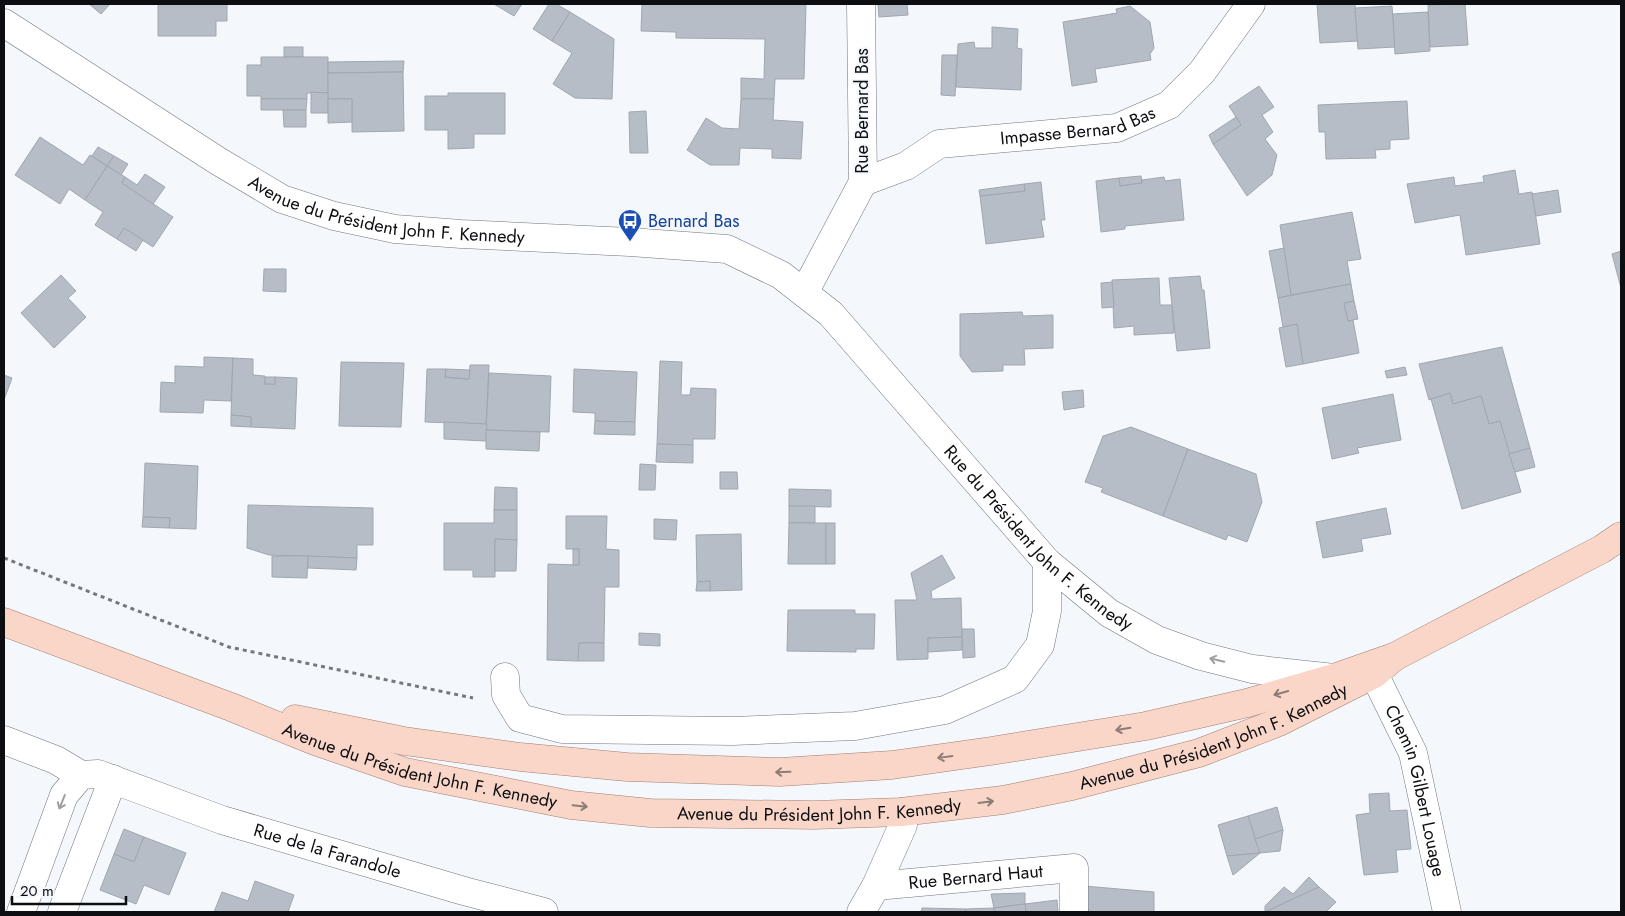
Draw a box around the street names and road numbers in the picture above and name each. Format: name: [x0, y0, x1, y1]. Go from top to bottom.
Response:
street label: Rue Bernard Bas: [849, 48, 875, 174]
street label: Impasse Bernard Bas: [999, 100, 1160, 151]
street label: Avenue du Président John F. Kennedy: [243, 169, 525, 250]
street label: Rue du Président John F. Kennedy: [938, 439, 1137, 637]
street label: Avenue du Président John F. Kennedy: [1076, 676, 1352, 797]
street label: Chemin Gilbert Louage: [1378, 700, 1452, 879]
street label: Avenue du Président John F. Kennedy: [278, 716, 560, 815]
street label: Avenue du Président John F. Kennedy: [677, 792, 962, 828]
street label: Rue de la Farandole: [251, 817, 404, 885]
street label: Rue Bernard Haut: [907, 858, 1045, 896]

